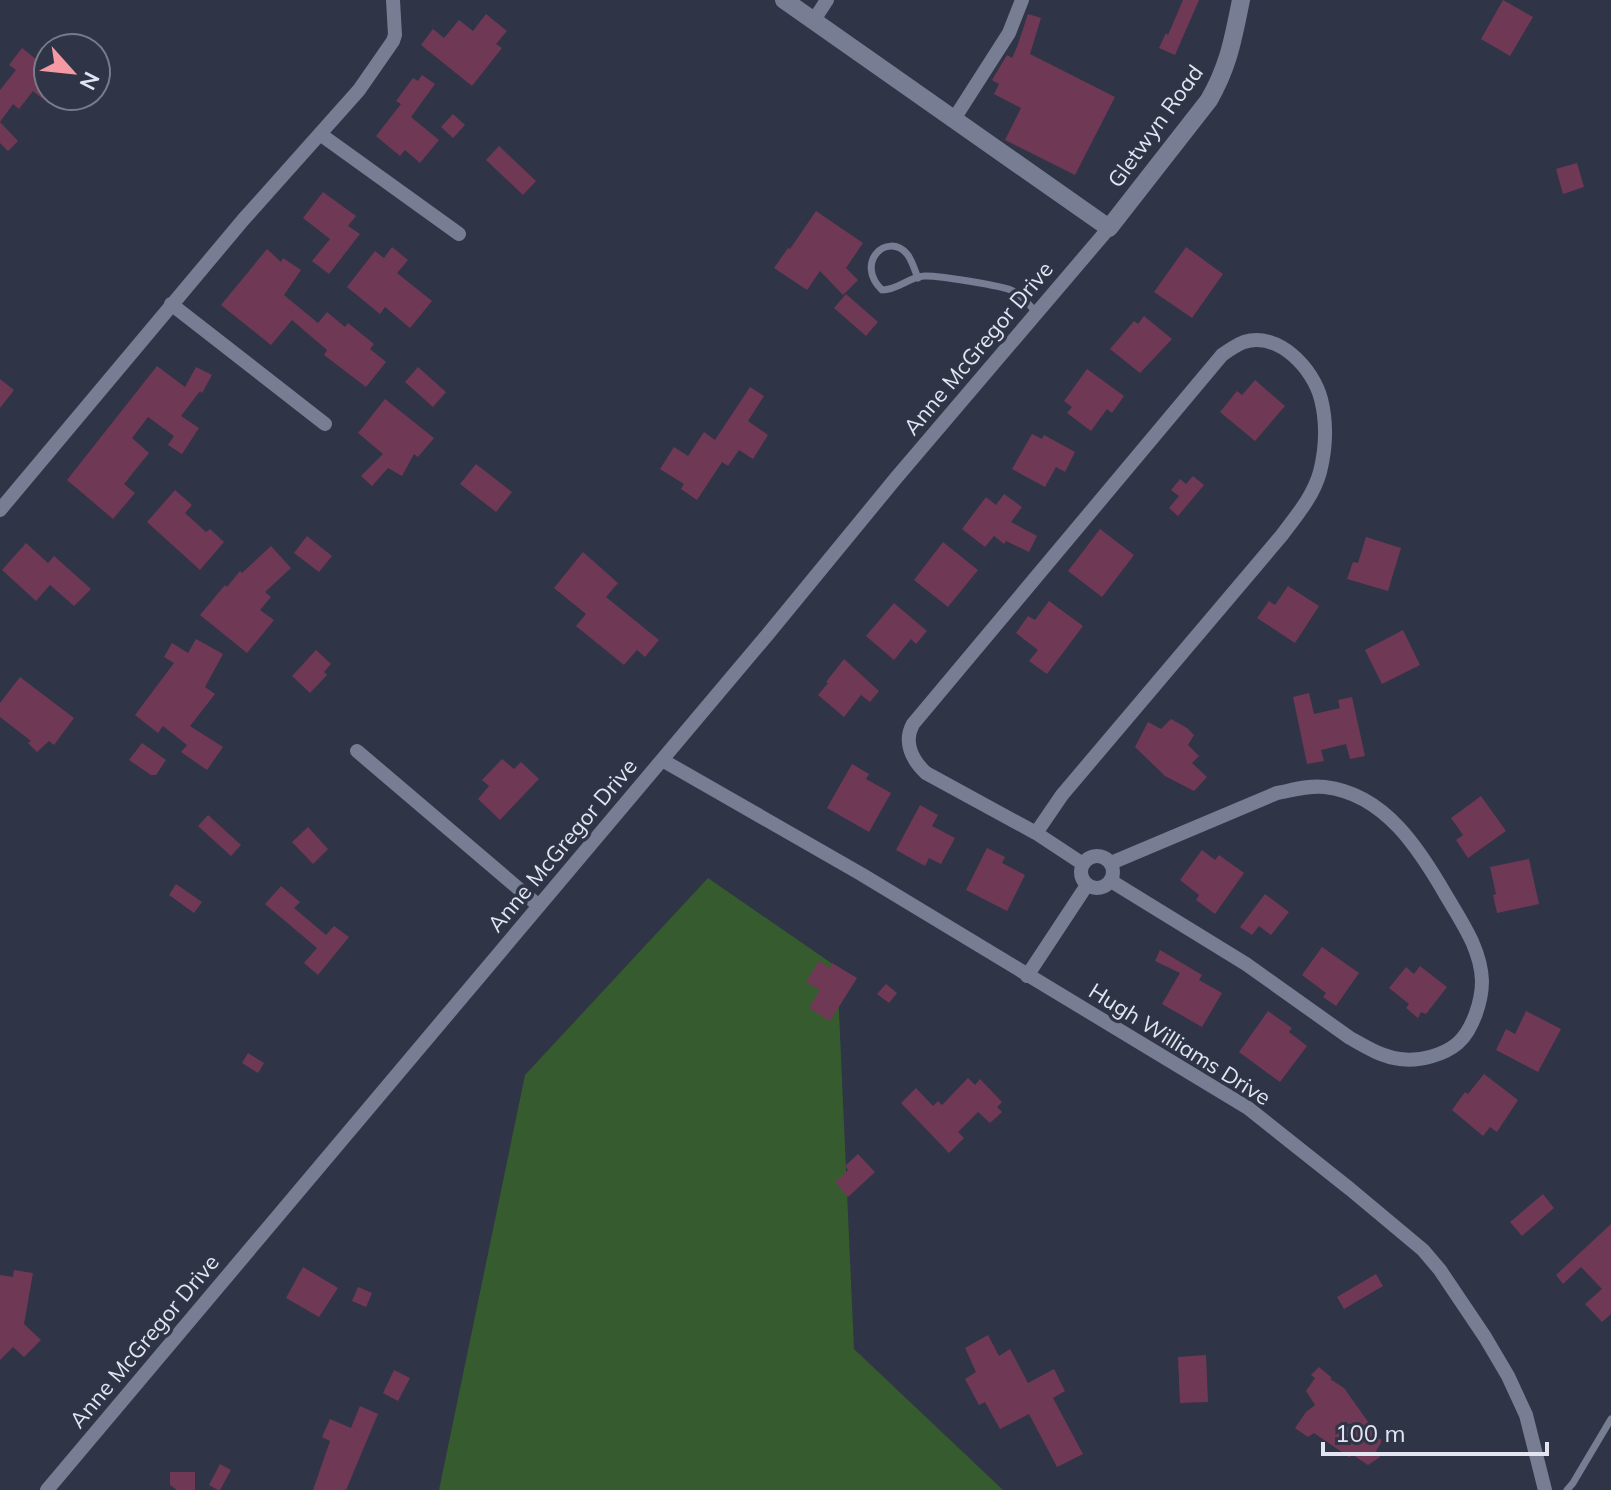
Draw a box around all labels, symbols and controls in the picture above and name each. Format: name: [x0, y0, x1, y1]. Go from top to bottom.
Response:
north arrow: [32, 32, 112, 112]
street label: Gletwyn Road: [1101, 59, 1209, 193]
text: N: [74, 67, 106, 95]
street label: Anne McGregor Drive: [897, 255, 1059, 441]
street label: Anne McGregor Drive: [481, 752, 643, 938]
street label: Hugh Williams Drive: [1084, 977, 1276, 1111]
street label: Anne McGregor Drive: [63, 1248, 225, 1434]
scale bar: [1323, 1406, 1547, 1456]
text: 100 m: [1335, 1418, 1406, 1448]

